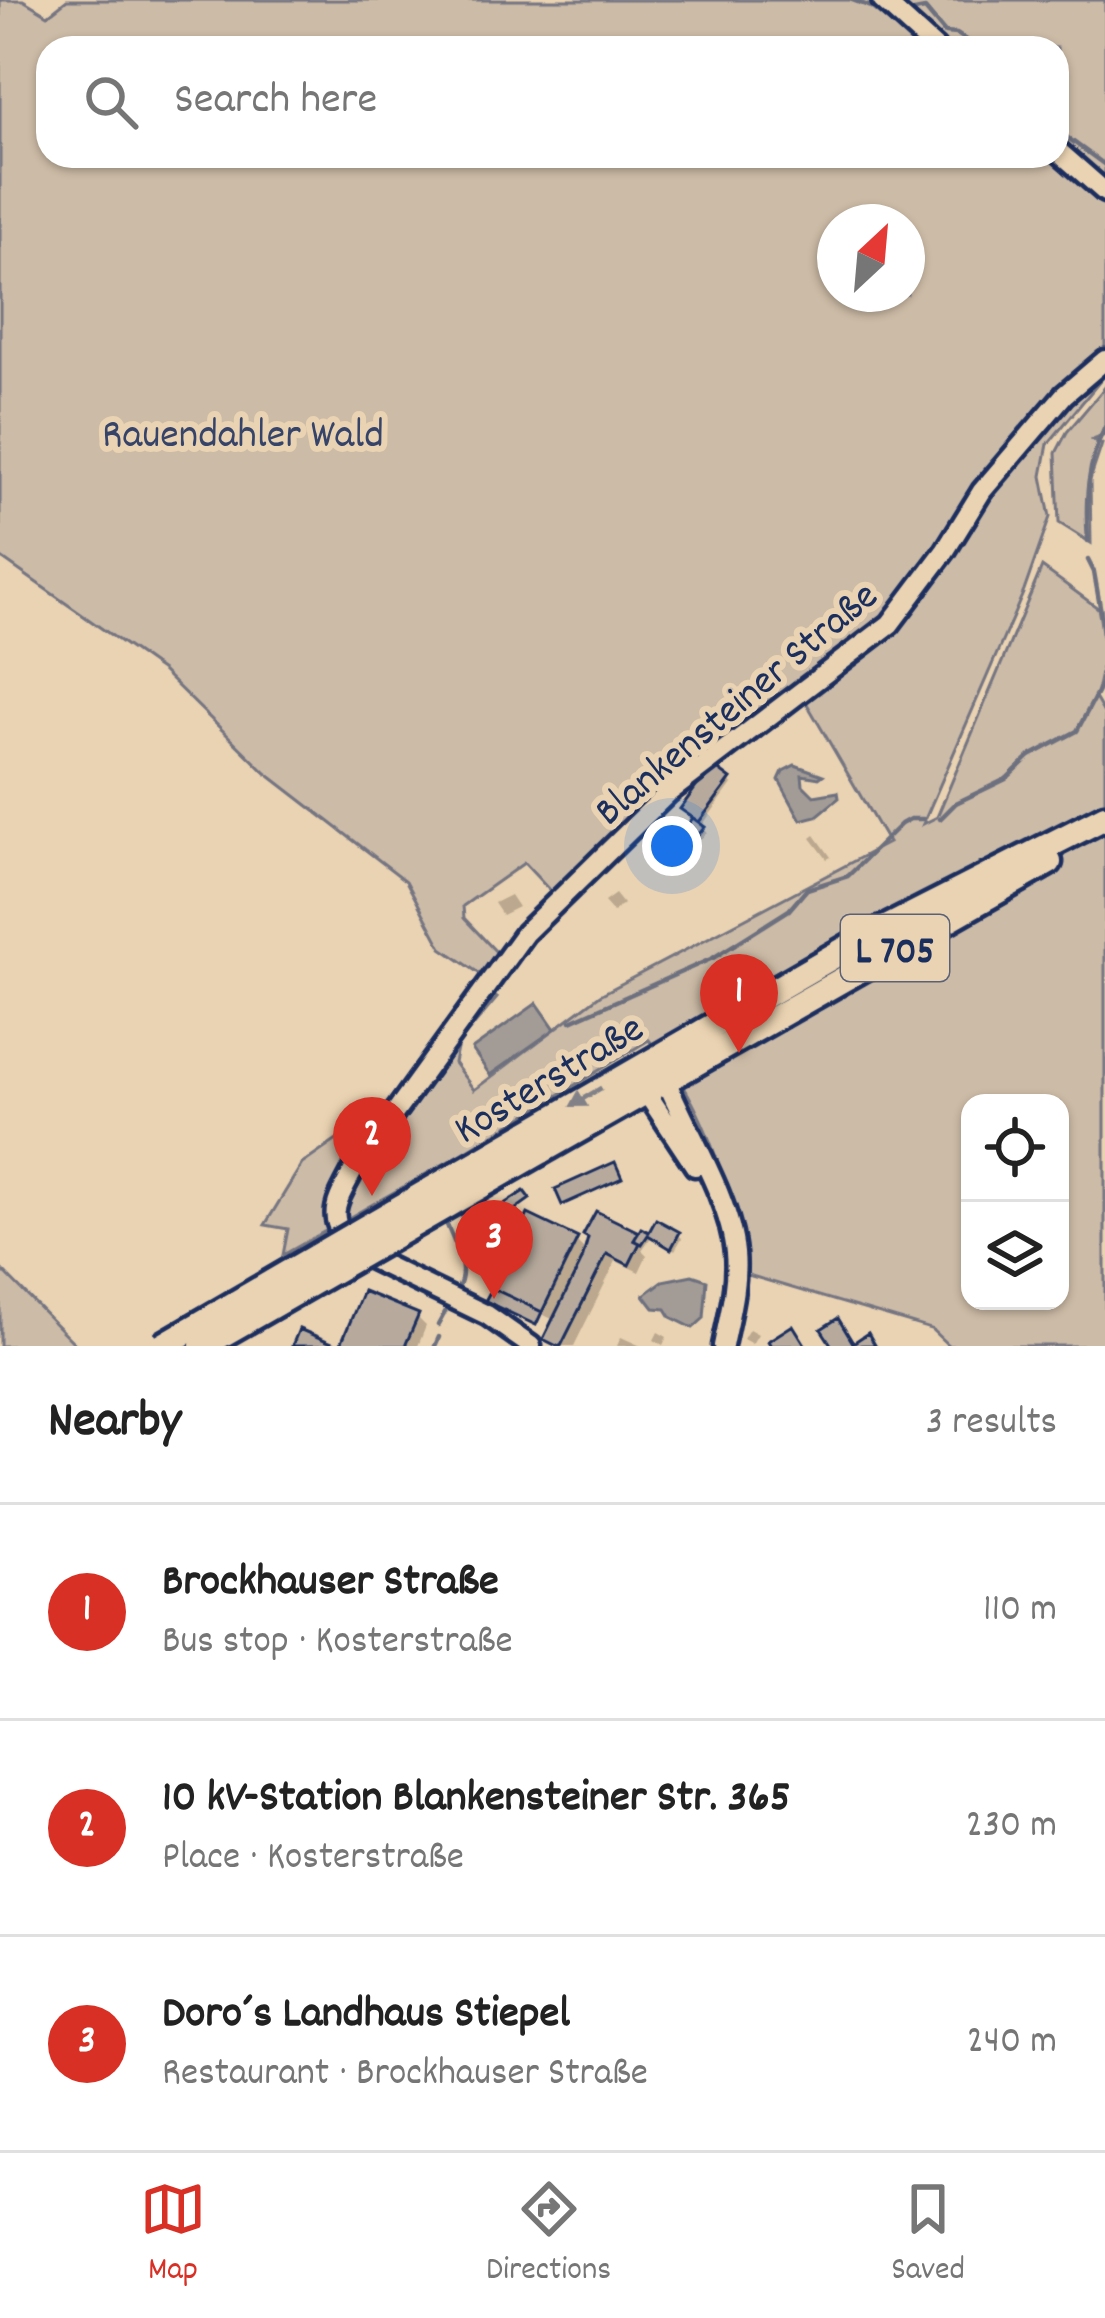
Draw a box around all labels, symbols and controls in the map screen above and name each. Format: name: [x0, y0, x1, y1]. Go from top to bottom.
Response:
search box: [36, 36, 1069, 168]
icon: search: [78, 69, 144, 135]
text: Search here: [174, 70, 377, 134]
north arrow: [817, 204, 925, 312]
park label: Rauendahler Wald: [102, 408, 384, 468]
street label: Blankensteiner Straße: [584, 570, 893, 843]
your location: [642, 816, 702, 876]
road number: L 705: [841, 915, 949, 981]
pin: 1: [700, 954, 778, 1053]
street label: Kosterstraße: [444, 1002, 657, 1162]
one-way arrow: [569, 1086, 603, 1107]
map controls: [961, 1094, 1069, 1310]
button: locate: [961, 1094, 1069, 1202]
pin: 2: [333, 1097, 411, 1196]
pin: 3: [455, 1200, 533, 1299]
button: layers: [961, 1202, 1069, 1310]
text: Nearby: [48, 1388, 181, 1460]
text: 3 results: [926, 1397, 1057, 1452]
text: Brockhauser Straße: [162, 1552, 499, 1616]
text: 1: [83, 1584, 91, 1639]
text: 110 m: [983, 1584, 1057, 1639]
text: Bus stop · Kosterstraße: [162, 1616, 513, 1671]
text: 10 kV-Station Blankensteiner Str. 365: [162, 1768, 790, 1832]
text: 2: [78, 1800, 96, 1855]
text: 230 m: [966, 1800, 1057, 1855]
text: Place · Kosterstraße: [162, 1832, 464, 1887]
text: Doro´s Landhaus Stiepel: [162, 1984, 570, 2048]
text: 3: [78, 2016, 96, 2071]
text: 240 m: [967, 2016, 1057, 2071]
text: Restaurant · Brockhauser Straße: [162, 2048, 648, 2103]
tab: Map: [140, 2176, 206, 2295]
tab: Directions: [486, 2176, 611, 2295]
tab: Saved: [891, 2176, 965, 2295]

